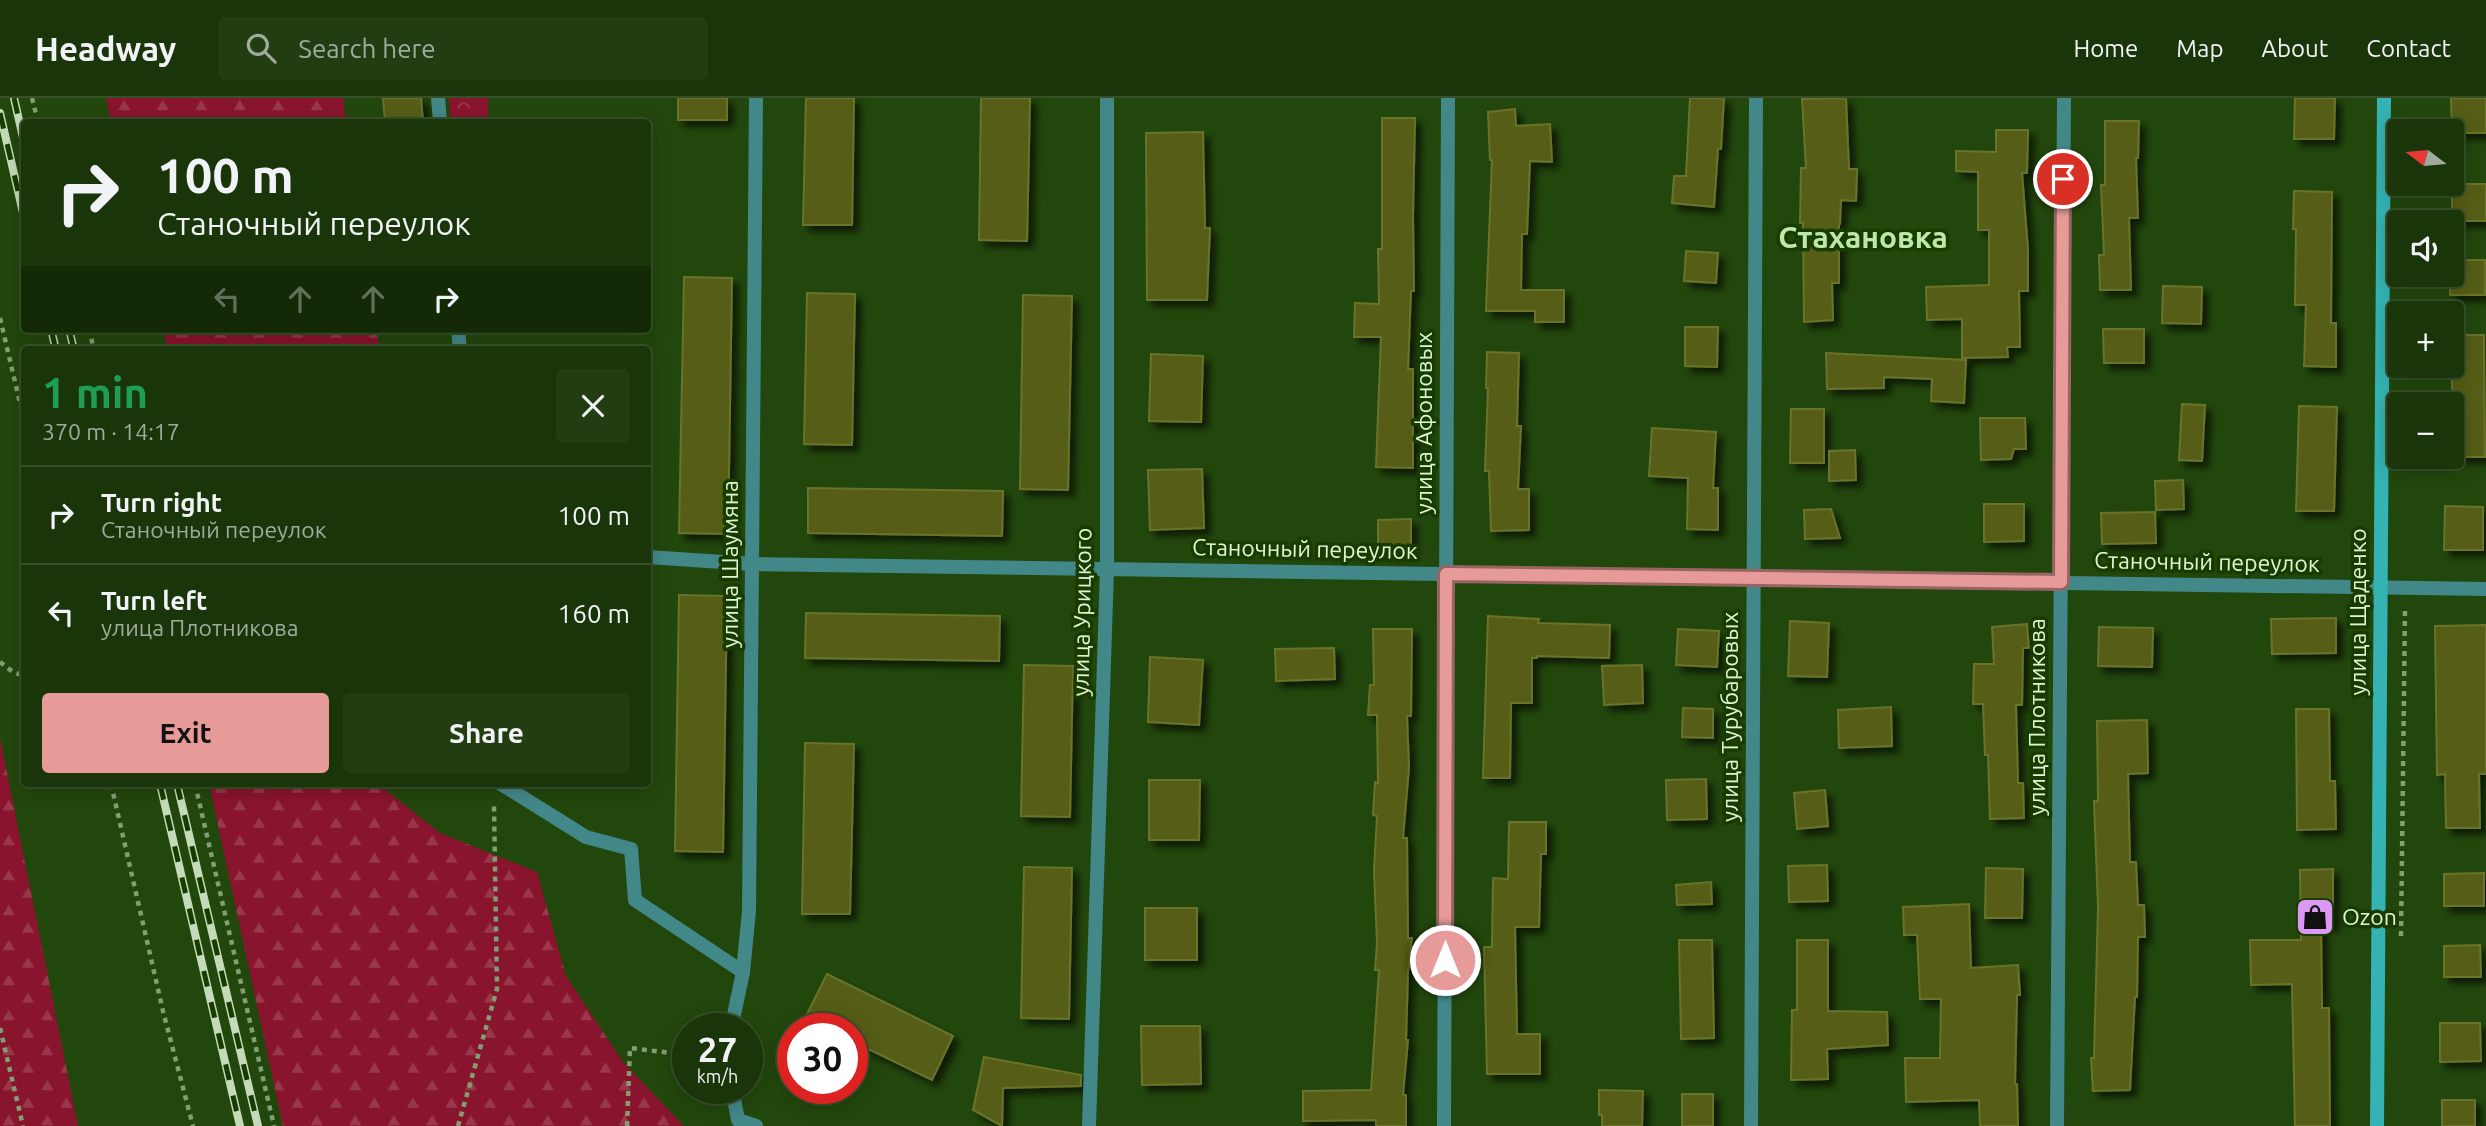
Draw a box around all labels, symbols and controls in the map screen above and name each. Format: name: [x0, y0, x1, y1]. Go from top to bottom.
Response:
search box: [218, 17, 708, 80]
icon: search: [242, 29, 280, 67]
text: Headway: [35, 30, 176, 67]
text: Search here: [298, 34, 436, 63]
text: Home: [2073, 35, 2138, 62]
text: Map: [2176, 35, 2223, 62]
text: About: [2261, 35, 2328, 62]
text: Contact: [2366, 35, 2451, 62]
north arrow: [2387, 119, 2464, 196]
map controls: [2387, 119, 2464, 469]
icon: right: [42, 147, 133, 238]
text: 100 m: [157, 147, 294, 202]
pin: [2033, 149, 2093, 209]
icon: arrive: [2044, 160, 2082, 198]
text: Станочный переулок: [157, 205, 471, 241]
button: sound: [2387, 210, 2464, 287]
district label: Стахановка: [1778, 220, 1948, 254]
icon: left: [208, 280, 246, 318]
icon: ahead: [281, 280, 319, 318]
icon: ahead: [354, 280, 392, 318]
icon: right: [427, 280, 465, 318]
button: +: [2387, 301, 2464, 378]
street label: улица Афоновых: [1411, 331, 1436, 514]
text: 1 min: [42, 369, 148, 416]
button: close: [556, 369, 630, 443]
button: −: [2387, 392, 2464, 469]
text: 370 m · 14:17: [42, 419, 180, 444]
street label: улица Шаумяна: [717, 480, 742, 648]
text: Turn right: [101, 488, 222, 517]
icon: right: [42, 496, 80, 534]
text: 100 m: [558, 501, 630, 530]
text: Станочный переулок: [101, 517, 327, 542]
street label: улица Урицкого: [1068, 527, 1095, 697]
street label: улица Щаденко: [2345, 528, 2370, 696]
street label: Станочный переулок: [1192, 534, 1418, 563]
street label: Станочный переулок: [2094, 547, 2320, 576]
text: Turn left: [101, 586, 207, 615]
icon: left: [42, 594, 80, 632]
text: 160 m: [558, 599, 630, 628]
street label: улица Турубаровых: [1717, 612, 1742, 822]
text: улица Плотникова: [101, 615, 299, 640]
street label: улица Плотникова: [2024, 618, 2049, 816]
button: Exit: [42, 693, 329, 773]
button: Share: [343, 693, 630, 773]
shop icon: Ozon: [2294, 896, 2336, 938]
place label: Ozon: [2342, 904, 2397, 929]
position arrow: [1408, 923, 1482, 997]
speed limit sign: 30: [777, 1013, 868, 1104]
text: 27: [698, 1029, 737, 1069]
text: km/h: [697, 1066, 738, 1086]

